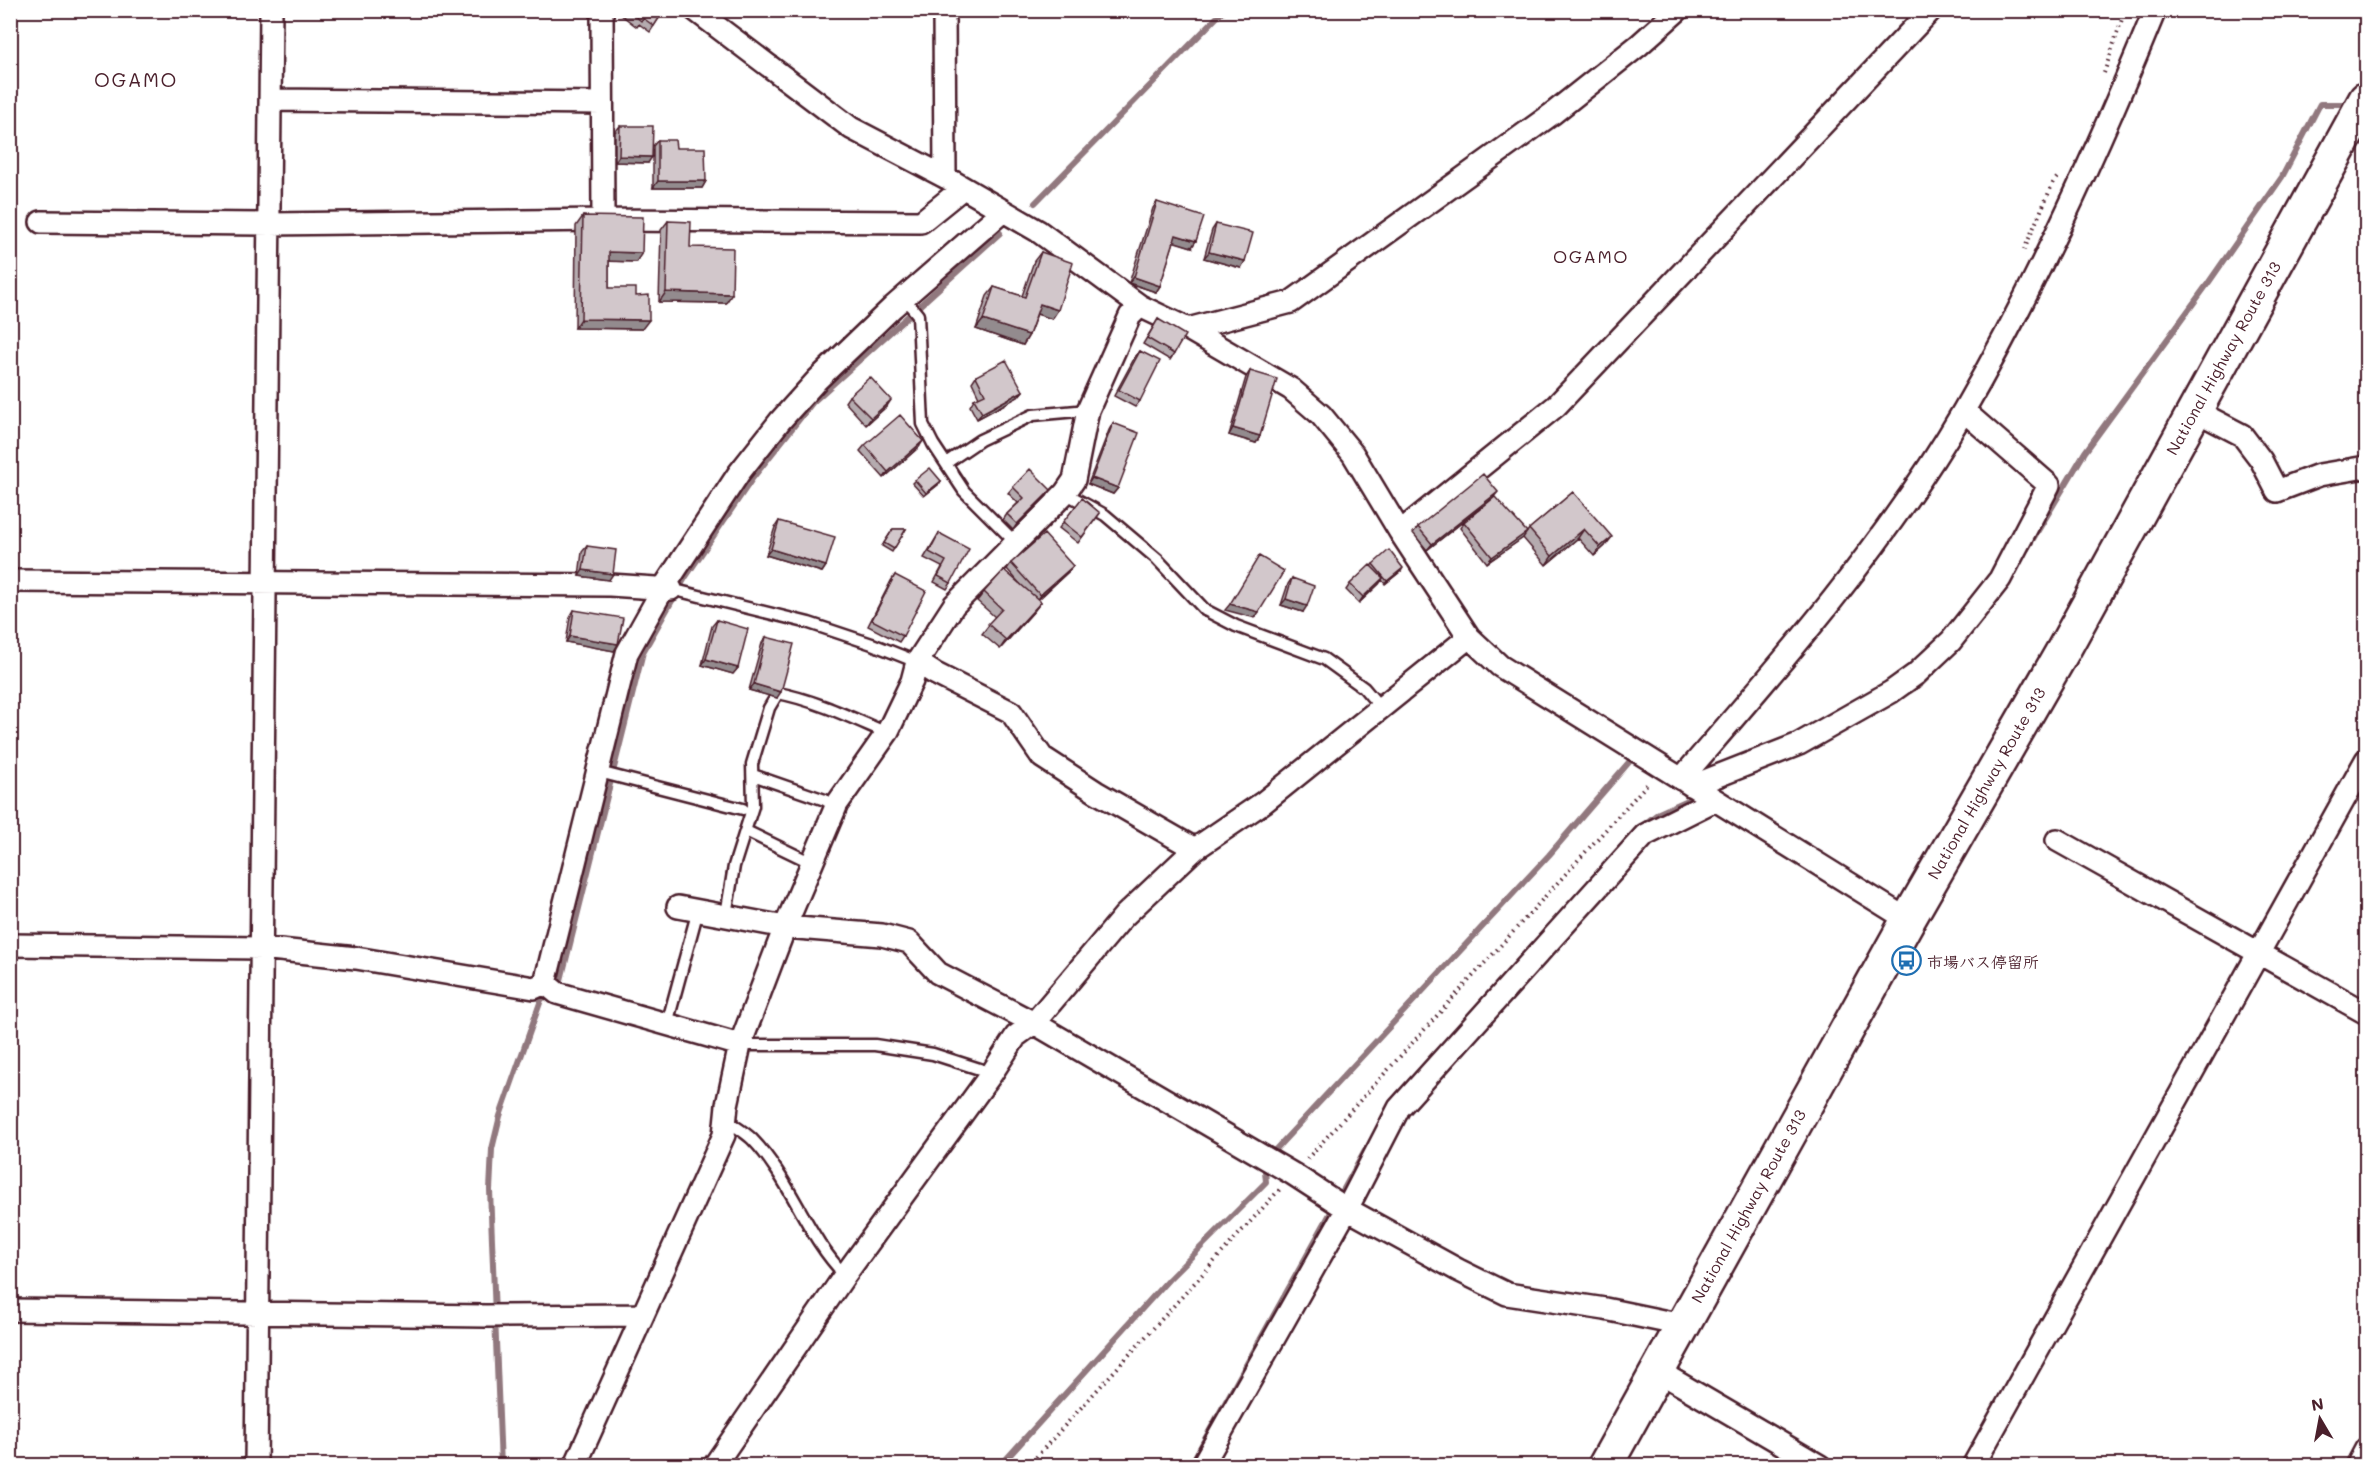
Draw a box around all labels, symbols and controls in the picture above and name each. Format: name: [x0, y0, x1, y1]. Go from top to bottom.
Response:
district label: OGAMO: [94, 66, 178, 92]
district label: OGAMO: [1553, 244, 1629, 268]
street label: National Highway Route 313: [2161, 258, 2285, 458]
street label: National Highway Route 313: [1922, 683, 2050, 883]
bus stop icon: 市場バス停留所: [1890, 945, 1922, 977]
place label: 市場バス停留所: [1927, 951, 2039, 972]
street label: National Highway Route 313: [1686, 1106, 1810, 1306]
north arrow: [2290, 1389, 2350, 1449]
text: N: [2309, 1392, 2325, 1415]

